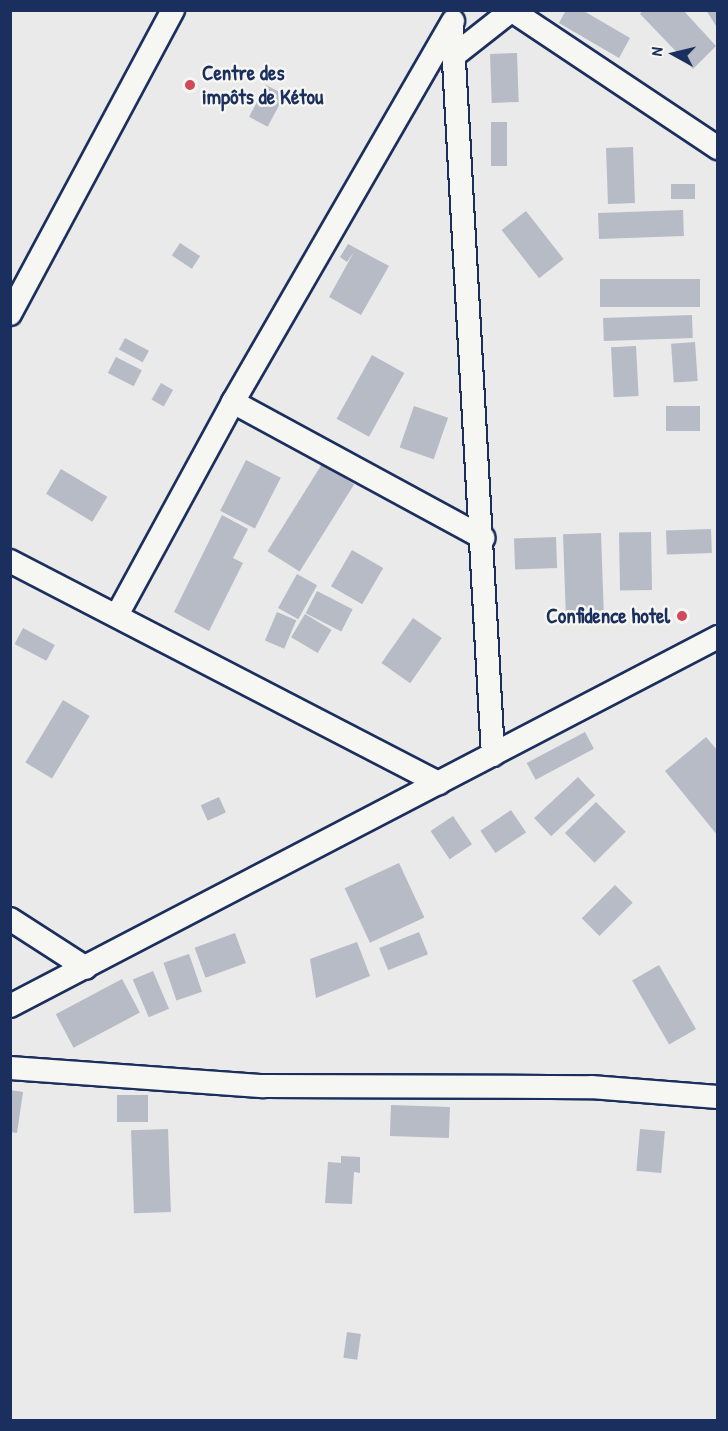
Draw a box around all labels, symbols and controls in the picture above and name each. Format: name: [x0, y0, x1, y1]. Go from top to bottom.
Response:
north arrow: [644, 24, 704, 84]
text: N: [645, 46, 668, 57]
place label: Centre des impôts de Kétou: [202, 60, 323, 110]
marker: Centre des impôts de Kétou: [183, 78, 197, 92]
place label: Confidence hotel: [546, 603, 670, 629]
marker: Confidence hotel: [675, 609, 689, 623]

